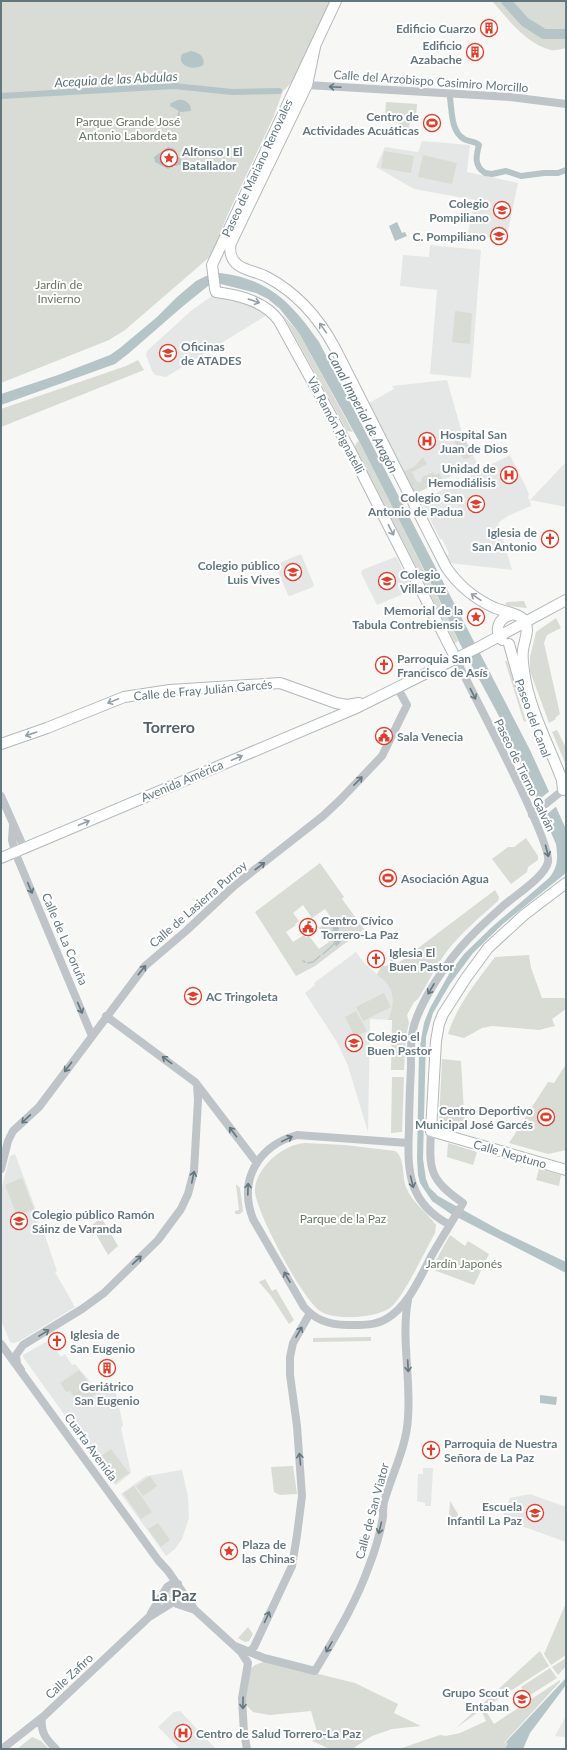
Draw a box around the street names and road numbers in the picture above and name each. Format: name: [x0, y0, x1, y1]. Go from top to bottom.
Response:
street label: Calle del Arzobispo Casimiro Morcillo: [333, 67, 529, 95]
street label: Paseo de Mariano Renovales: [218, 97, 296, 239]
street label: Vía Ramón Pignatelli: [304, 374, 368, 476]
street label: Calle de Fray Julián Garcés: [133, 676, 273, 704]
street label: Paseo del Canal: [512, 677, 554, 759]
street label: Paseo de Tierno Galván: [491, 716, 559, 834]
street label: Avenida América: [138, 757, 226, 805]
street label: Calle de Lasierra Purroy: [146, 857, 251, 951]
street label: Calle de La Coruña: [39, 891, 91, 987]
street label: Calle Neptuno: [472, 1136, 549, 1172]
street label: Cuarta Avenida: [61, 1410, 121, 1484]
street label: Calle de San Viator: [352, 1461, 392, 1561]
street label: Calle Zafiro: [42, 1650, 96, 1702]

